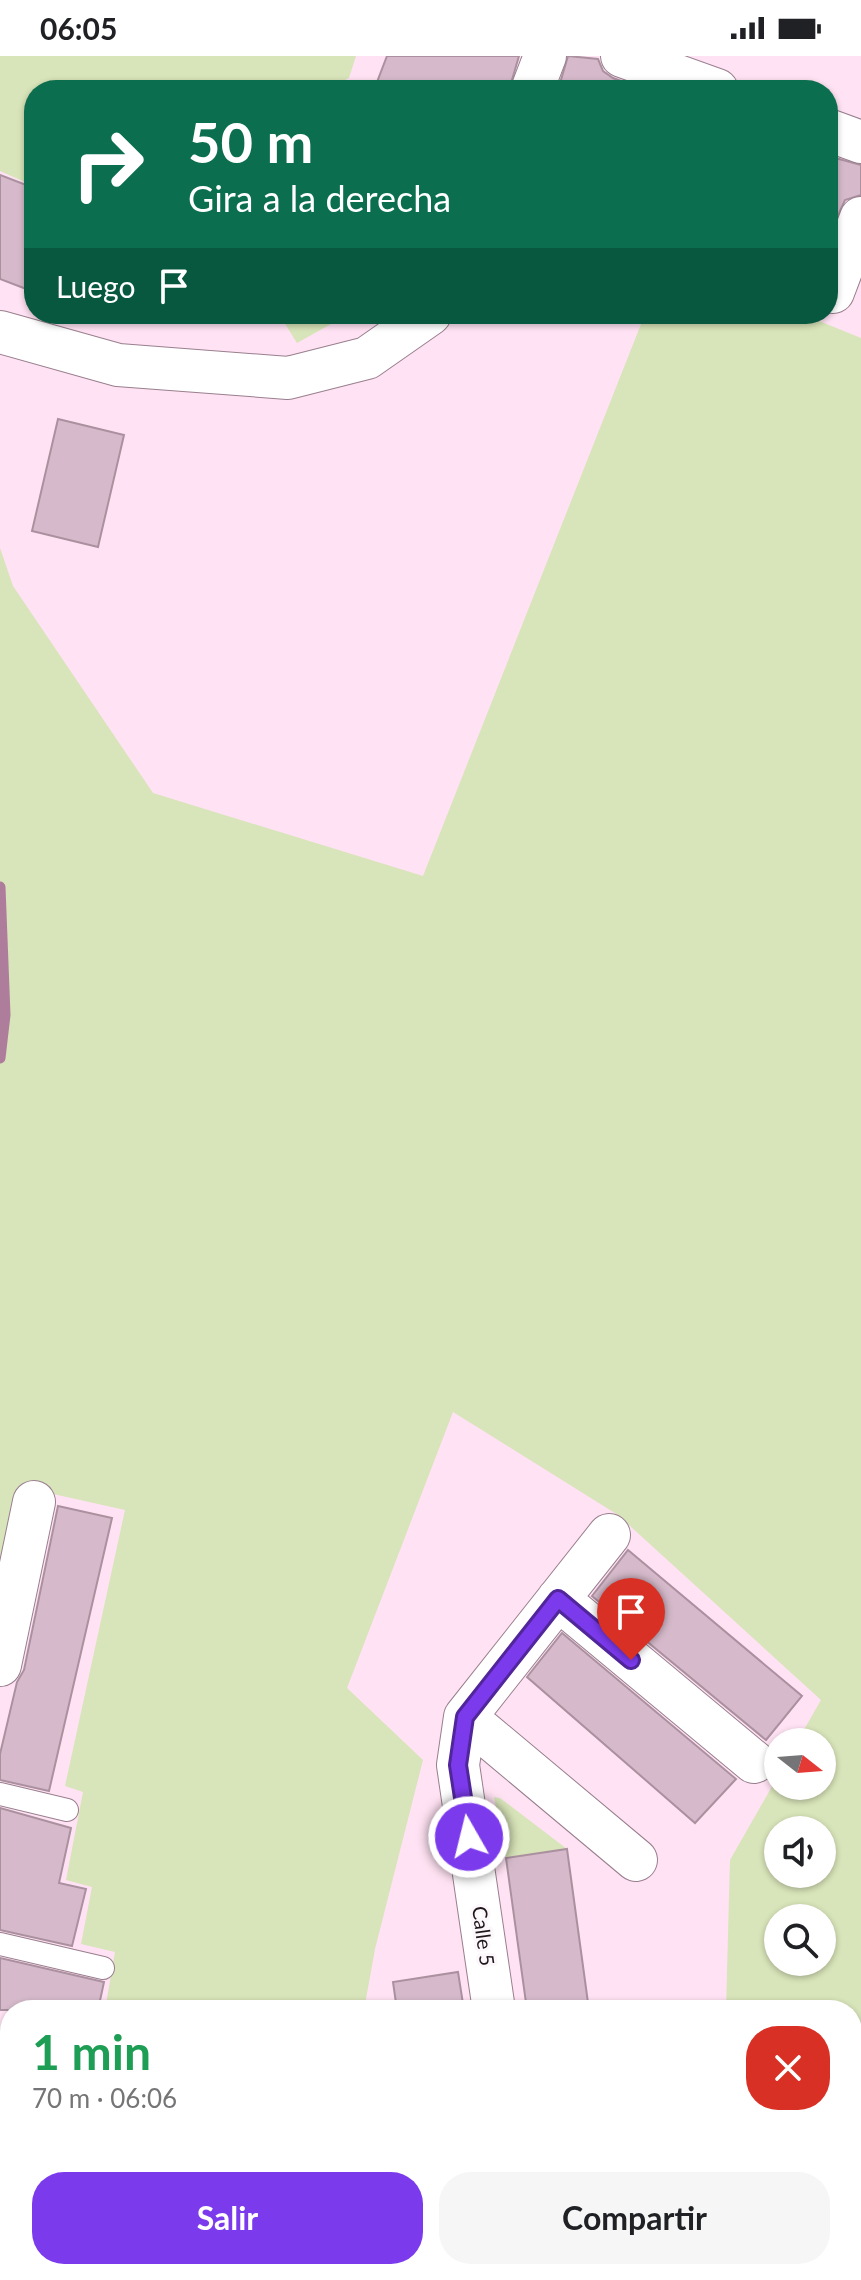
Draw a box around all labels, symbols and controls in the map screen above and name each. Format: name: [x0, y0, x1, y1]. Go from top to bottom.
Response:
text: 06:05: [40, 10, 117, 46]
text: 50 m: [188, 108, 313, 175]
icon: right: [56, 112, 160, 216]
text: Gira a la derecha: [188, 176, 451, 220]
icon: arrive: [152, 264, 196, 308]
text: Luego: [56, 268, 136, 304]
pin: [597, 1578, 665, 1660]
icon: arrive: [609, 1590, 653, 1634]
north arrow: [764, 1728, 836, 1800]
map controls: [764, 1728, 836, 1976]
position arrow: [427, 1795, 511, 1879]
button: sound: [764, 1816, 836, 1888]
street label: Calle 5: [468, 1904, 500, 1967]
button: search: [764, 1904, 836, 1976]
text: 1 min: [32, 2023, 151, 2080]
button: close: [746, 2026, 830, 2110]
text: 70 m · 06:06: [32, 2082, 177, 2114]
button: Salir: [32, 2172, 423, 2264]
button: Compartir: [439, 2172, 830, 2264]

